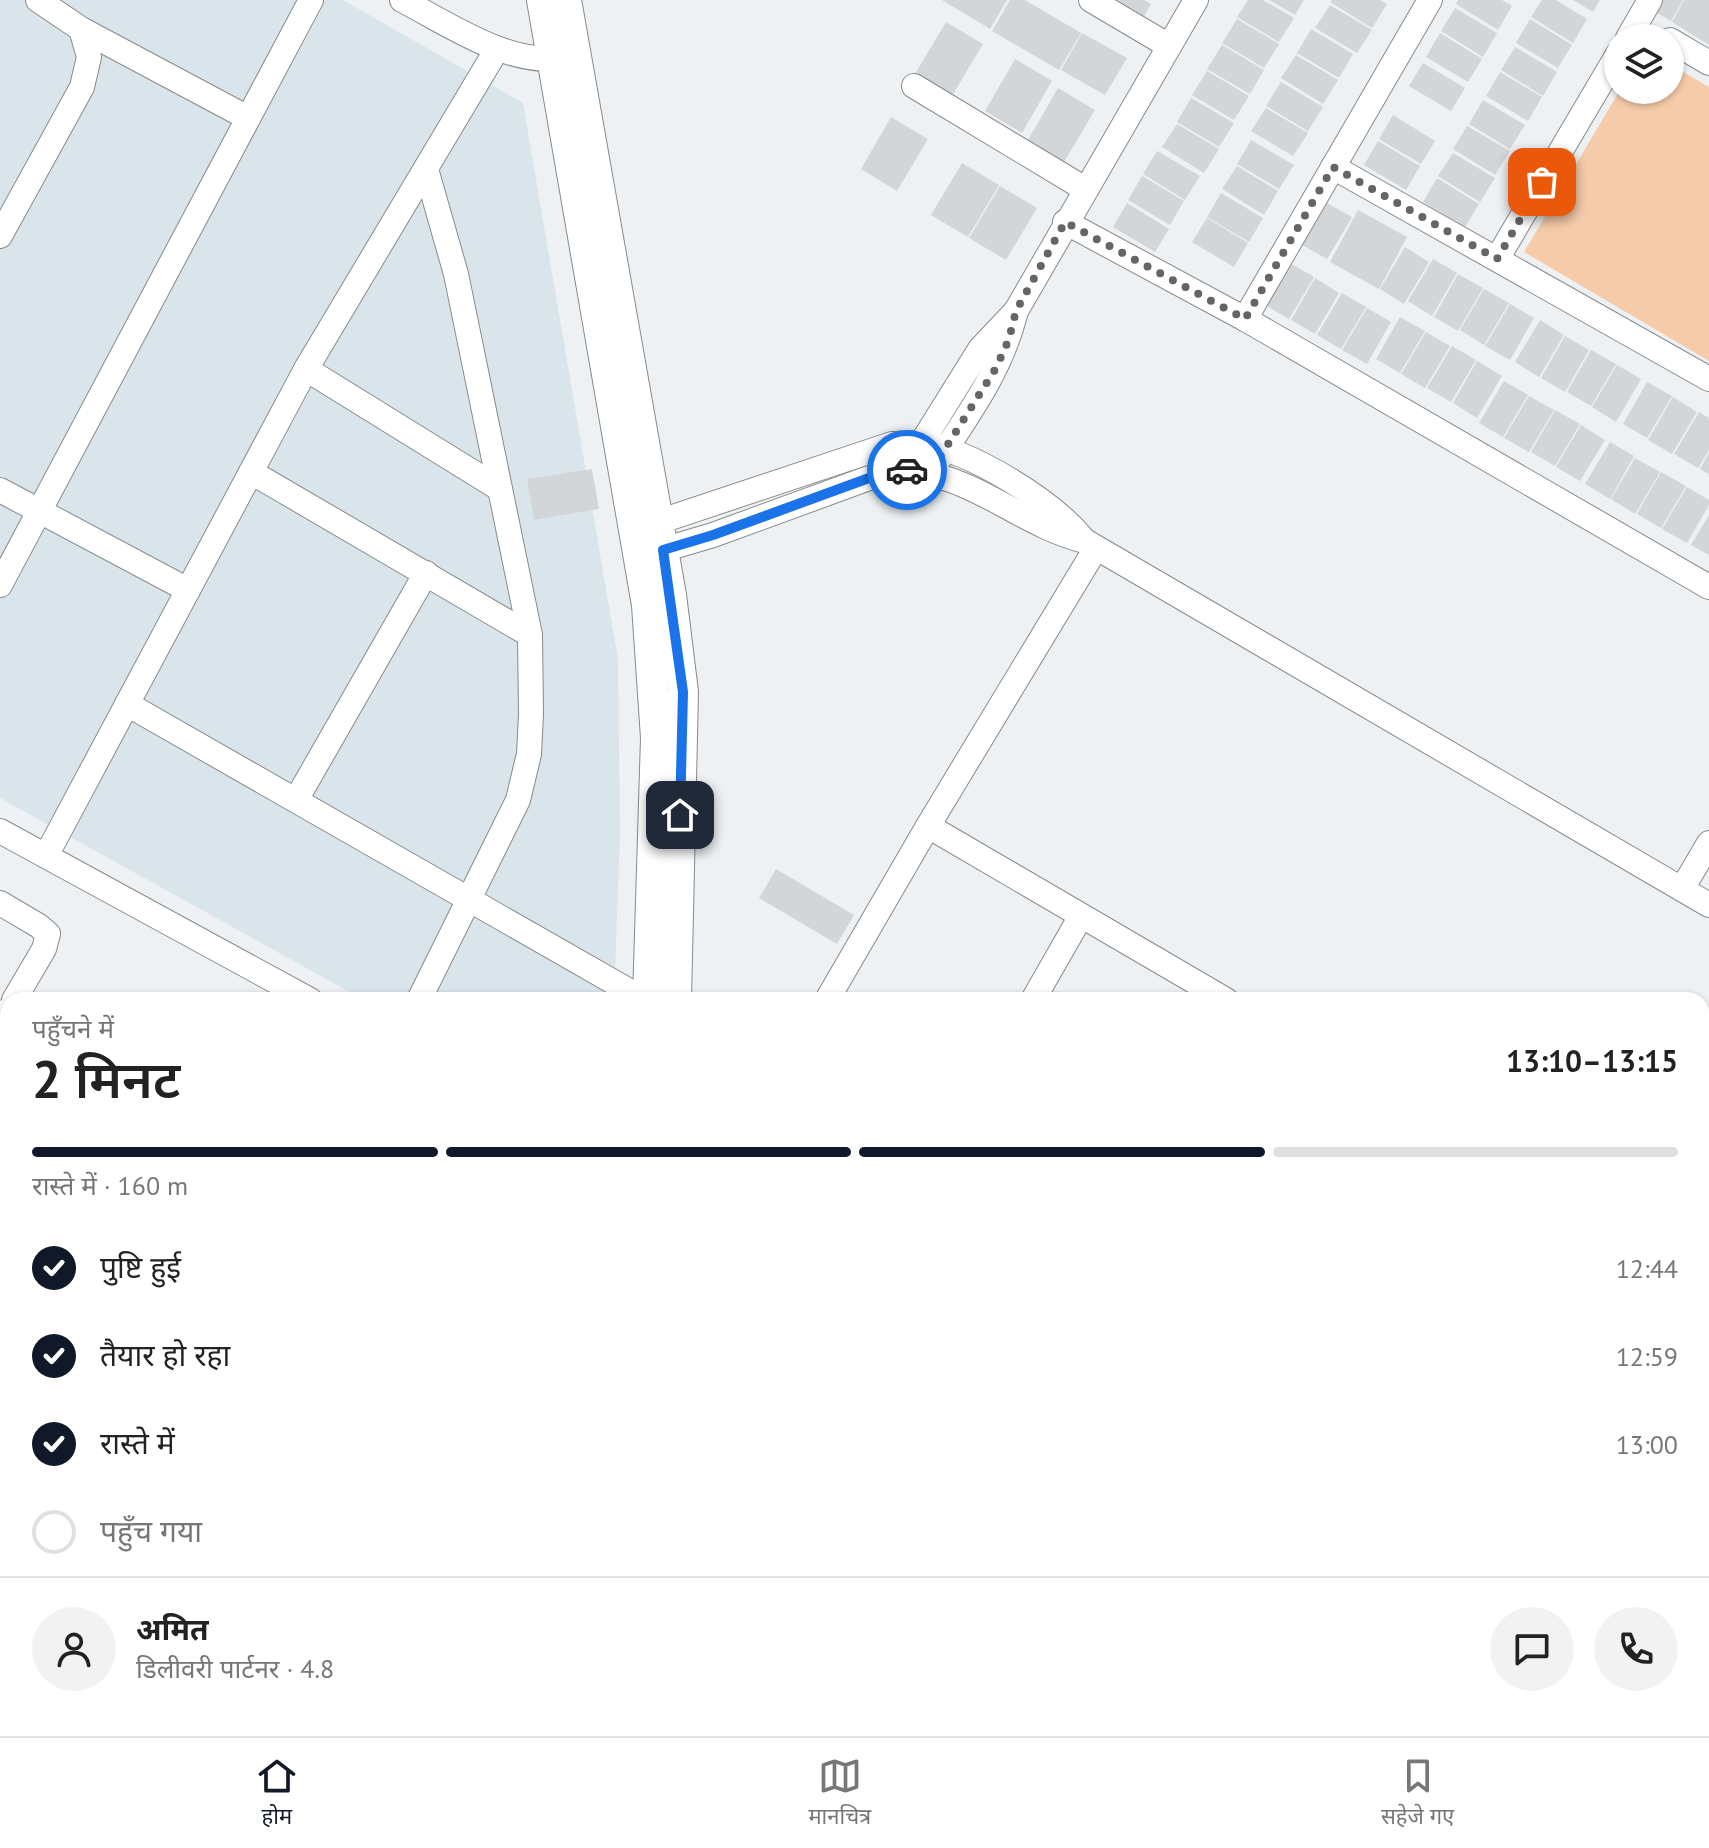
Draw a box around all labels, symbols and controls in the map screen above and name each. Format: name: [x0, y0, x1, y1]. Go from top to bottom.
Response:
map controls: [1604, 24, 1684, 104]
button: layers: [1604, 24, 1684, 104]
pin: [1508, 148, 1576, 216]
icon: bag: [1520, 160, 1564, 204]
courier: [867, 430, 947, 510]
icon: car: [885, 448, 929, 492]
pin: [646, 781, 714, 849]
icon: home: [658, 793, 702, 837]
text: पहुँचने में: [32, 1012, 114, 1045]
text: 13:10–13:15: [1506, 1041, 1678, 1080]
text: 2 मिनट: [32, 1045, 180, 1112]
text: रास्ते में · 160 m: [32, 1169, 188, 1202]
icon: check: [32, 1246, 76, 1290]
text: पुष्टि हुई: [100, 1247, 181, 1286]
text: 12:44: [1616, 1252, 1678, 1285]
icon: check: [32, 1334, 76, 1378]
text: तैयार हो रहा: [100, 1335, 230, 1374]
text: 12:59: [1616, 1340, 1678, 1373]
icon: check: [32, 1422, 76, 1466]
text: रास्ते में: [100, 1423, 175, 1462]
text: 13:00: [1616, 1428, 1678, 1461]
text: पहुँच गया: [100, 1511, 202, 1550]
button: person: [32, 1607, 116, 1691]
button: chat: [1490, 1607, 1574, 1691]
button: phone: [1594, 1607, 1678, 1691]
text: अमित: [136, 1609, 209, 1648]
text: डिलीवरी पार्टनर · 4.8: [136, 1652, 334, 1685]
tab: होम: [255, 1754, 299, 1833]
tab: मानचित्र: [808, 1754, 871, 1833]
tab: सहेजे गए: [1381, 1754, 1454, 1833]

